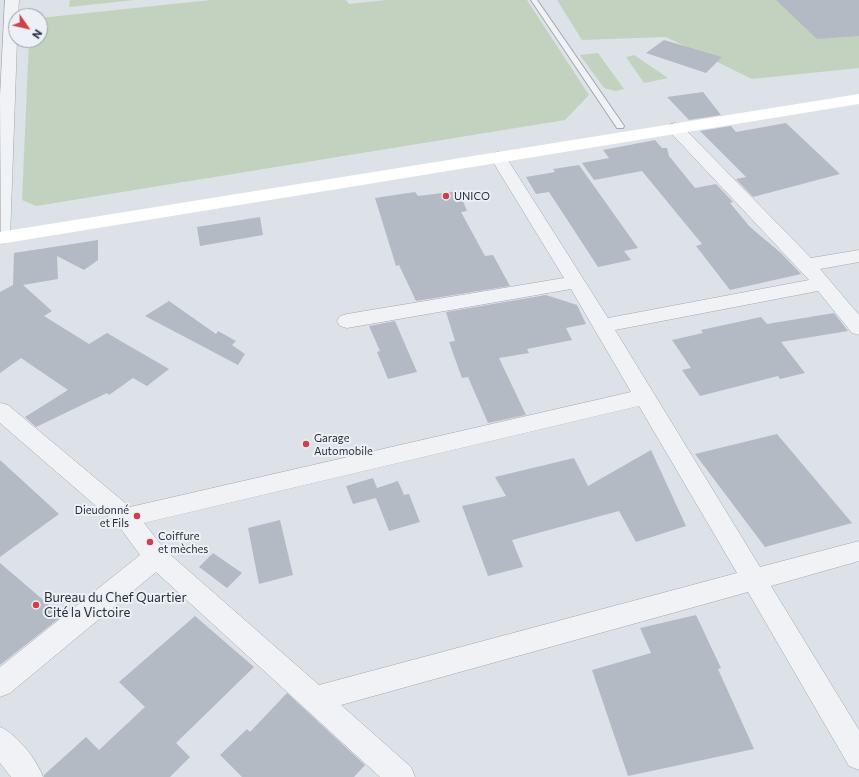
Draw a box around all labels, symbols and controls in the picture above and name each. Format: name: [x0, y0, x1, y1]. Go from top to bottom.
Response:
north arrow: [8, 8, 48, 48]
text: N: [30, 27, 45, 41]
place label: UNICO: [454, 189, 490, 203]
marker: UNICO: [441, 191, 451, 201]
place label: Garage Automobile: [314, 431, 373, 457]
marker: Garage Automobile: [301, 439, 311, 449]
place label: Dieudonné et Fils: [75, 503, 129, 529]
marker: Dieudonné et Fils: [132, 511, 142, 521]
place label: Coiffure et mèches: [158, 529, 208, 555]
marker: Coiffure et mèches: [145, 537, 155, 547]
place label: Bureau du Chef Quartier Cité la Victoire: [44, 590, 187, 621]
marker: Bureau du Chef Quartier Cité la Victoire: [31, 600, 41, 610]

